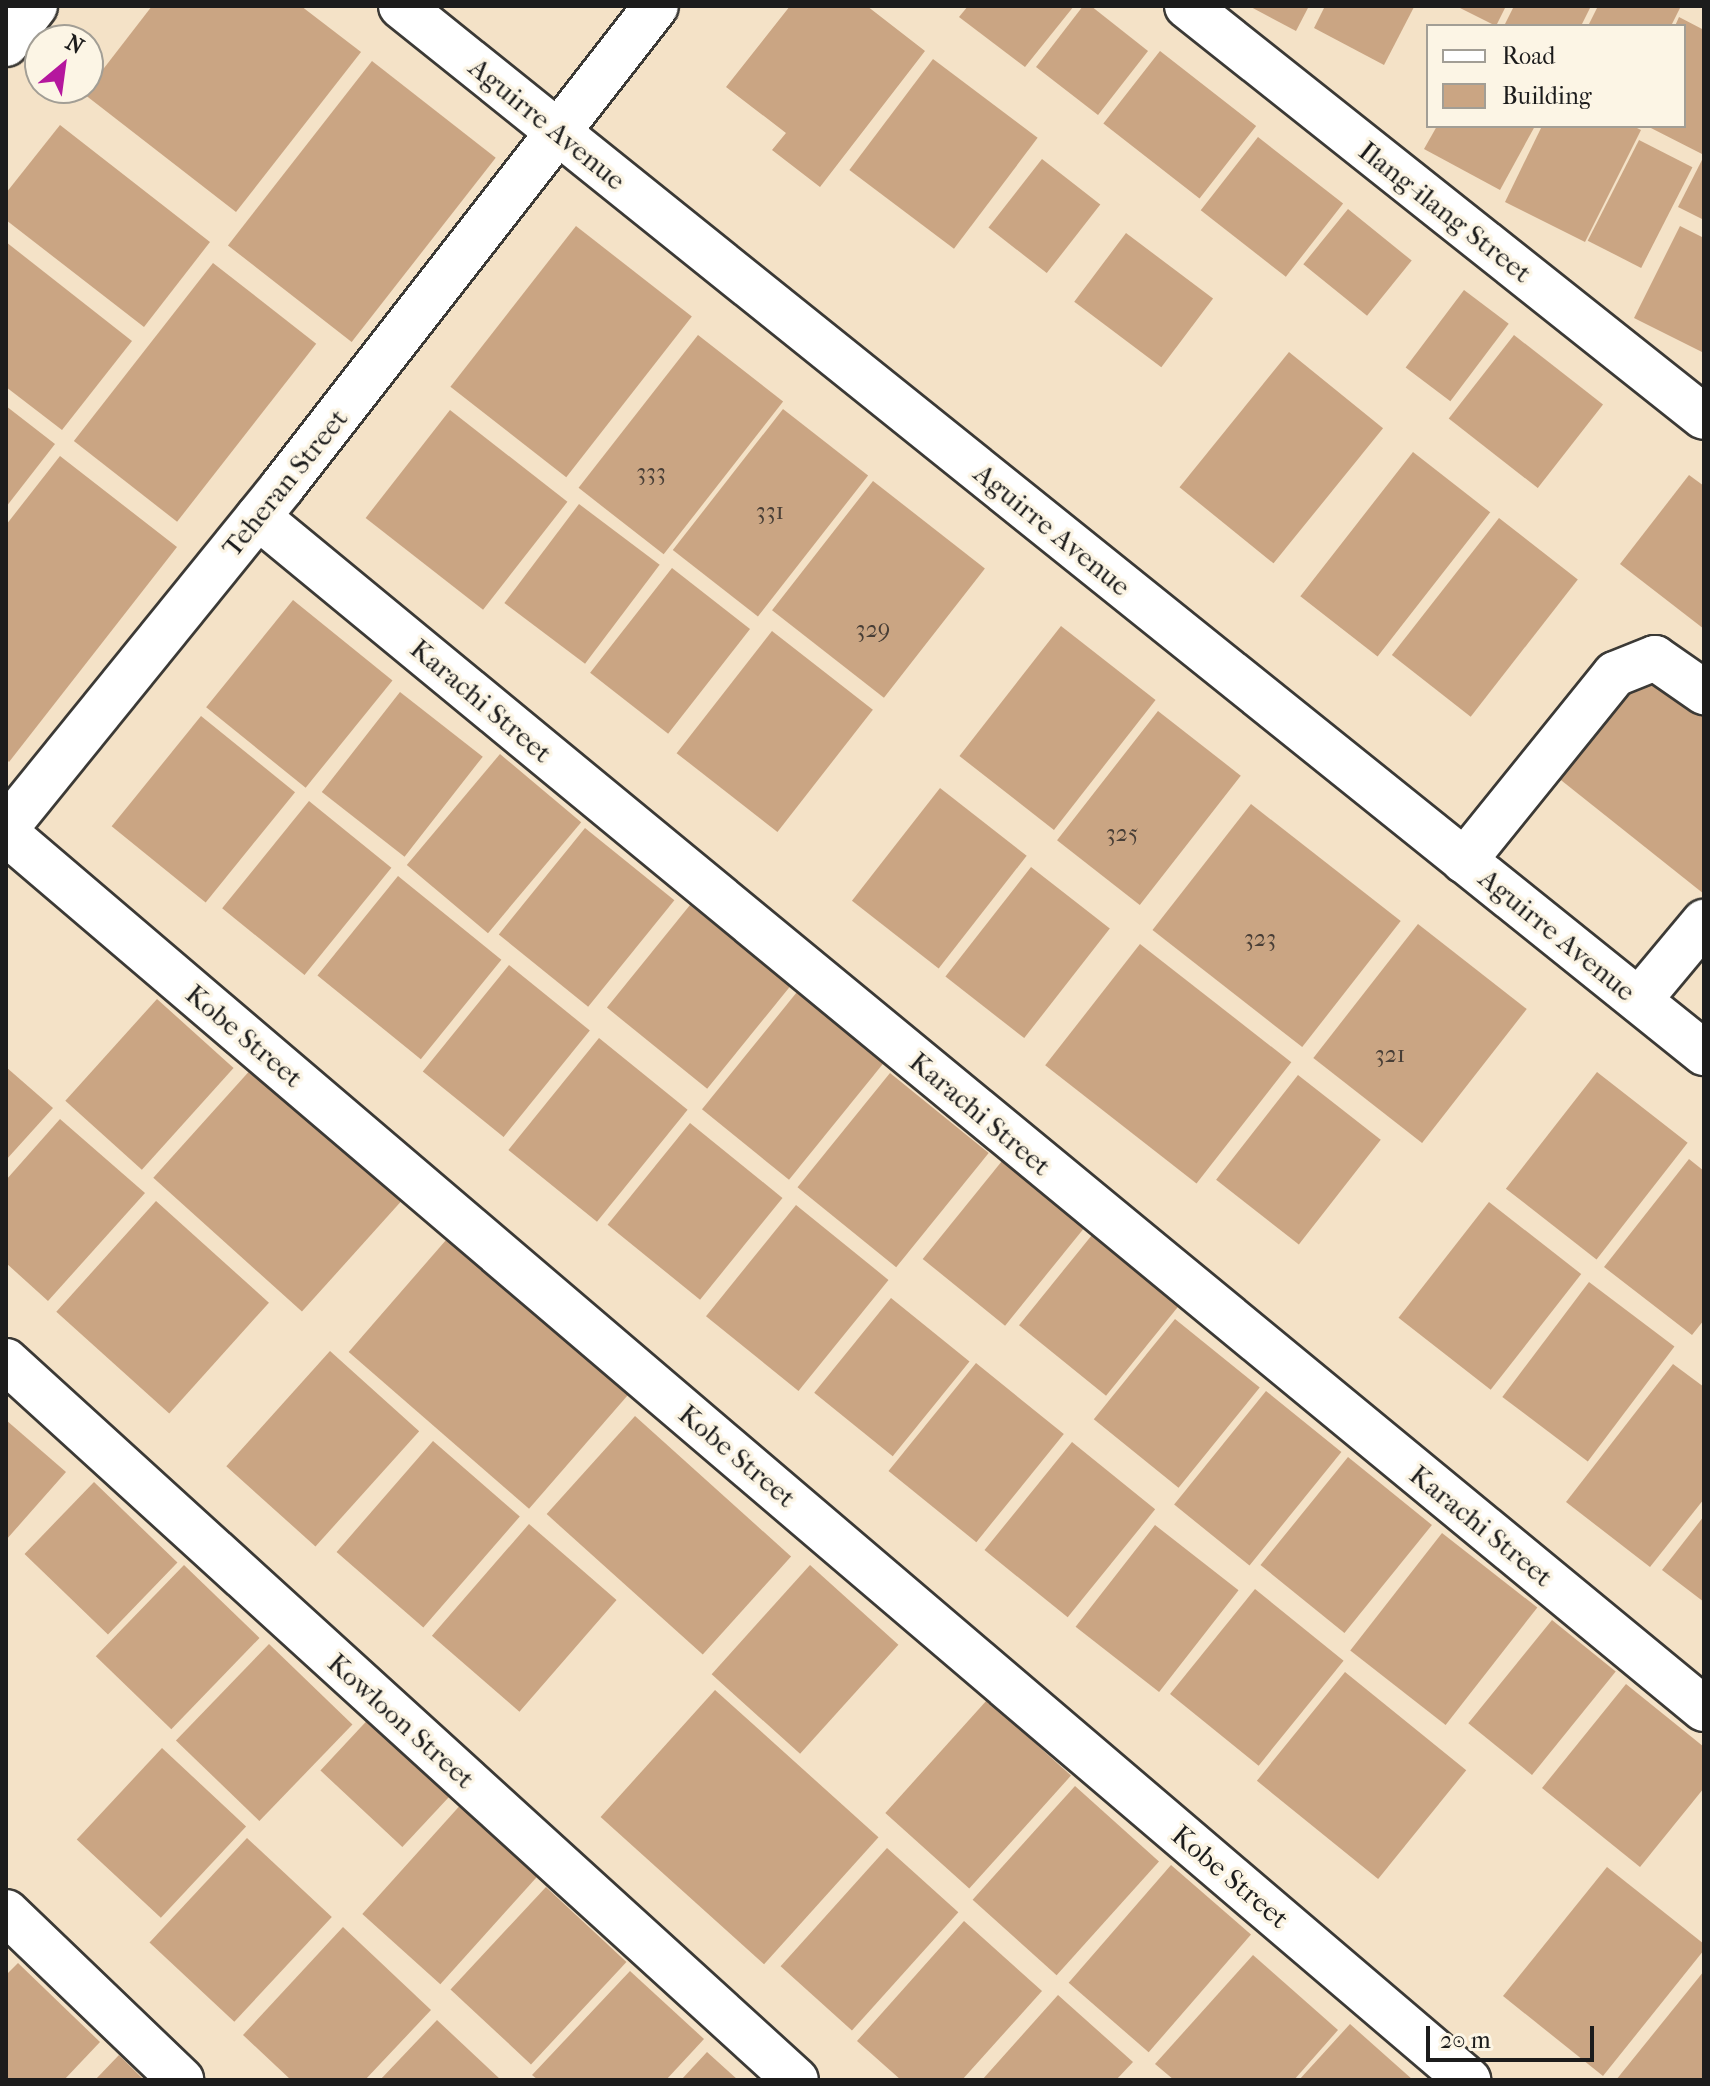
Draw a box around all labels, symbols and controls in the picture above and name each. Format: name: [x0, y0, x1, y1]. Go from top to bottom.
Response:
north arrow: [24, 24, 104, 104]
legend: [1426, 24, 1686, 128]
text: N: [61, 29, 88, 60]
text: Road: [1502, 42, 1555, 70]
street label: Aguirre Avenue: [462, 51, 632, 197]
text: Building: [1502, 82, 1592, 110]
street label: Ilang-ilang Street: [1352, 134, 1538, 290]
street label: Teheran Street: [215, 402, 355, 564]
street label: Aguirre Avenue: [967, 457, 1137, 603]
house number: 333: [636, 459, 666, 487]
house number: 331: [756, 498, 784, 526]
house number: 329: [856, 616, 890, 644]
street label: Karachi Street: [403, 632, 559, 770]
house number: 325: [1106, 820, 1138, 848]
street label: Aguirre Avenue: [1472, 862, 1642, 1008]
house number: 323: [1244, 925, 1276, 953]
street label: Kobe Street: [179, 977, 309, 1095]
house number: 321: [1375, 1041, 1405, 1069]
street label: Karachi Street: [902, 1045, 1058, 1183]
street label: Kobe Street: [672, 1397, 802, 1515]
street label: Karachi Street: [1403, 1458, 1559, 1594]
street label: Kowloon Street: [321, 1646, 481, 1796]
street label: Kobe Street: [1165, 1818, 1295, 1936]
scale bar: [1430, 2010, 1598, 2060]
text: 20 m: [1440, 2026, 1491, 2054]

